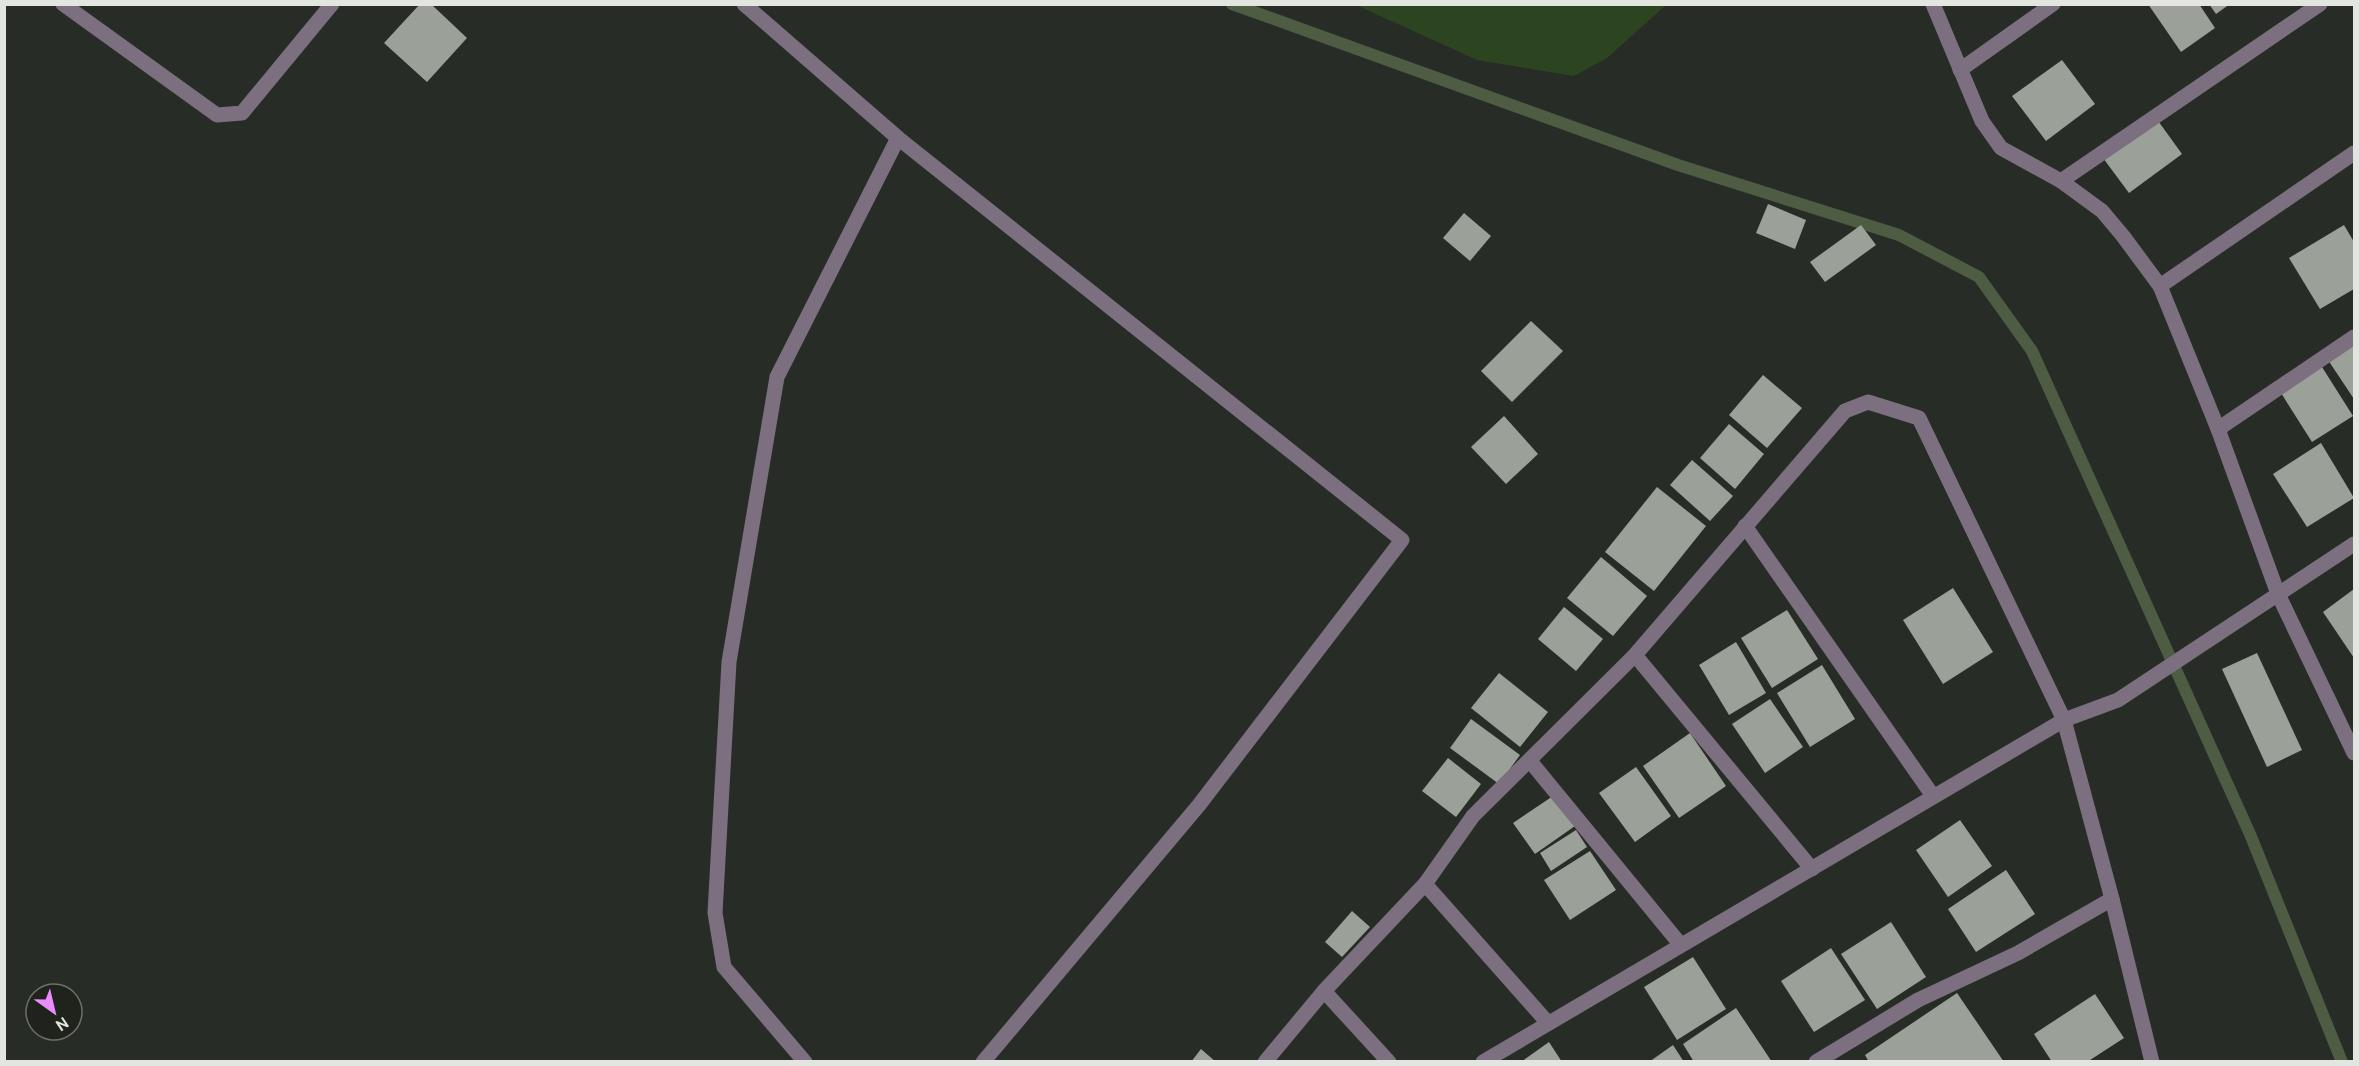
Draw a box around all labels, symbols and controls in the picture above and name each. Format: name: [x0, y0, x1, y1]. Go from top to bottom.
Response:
north arrow: [24, 982, 84, 1042]
text: N: [52, 1013, 72, 1035]

